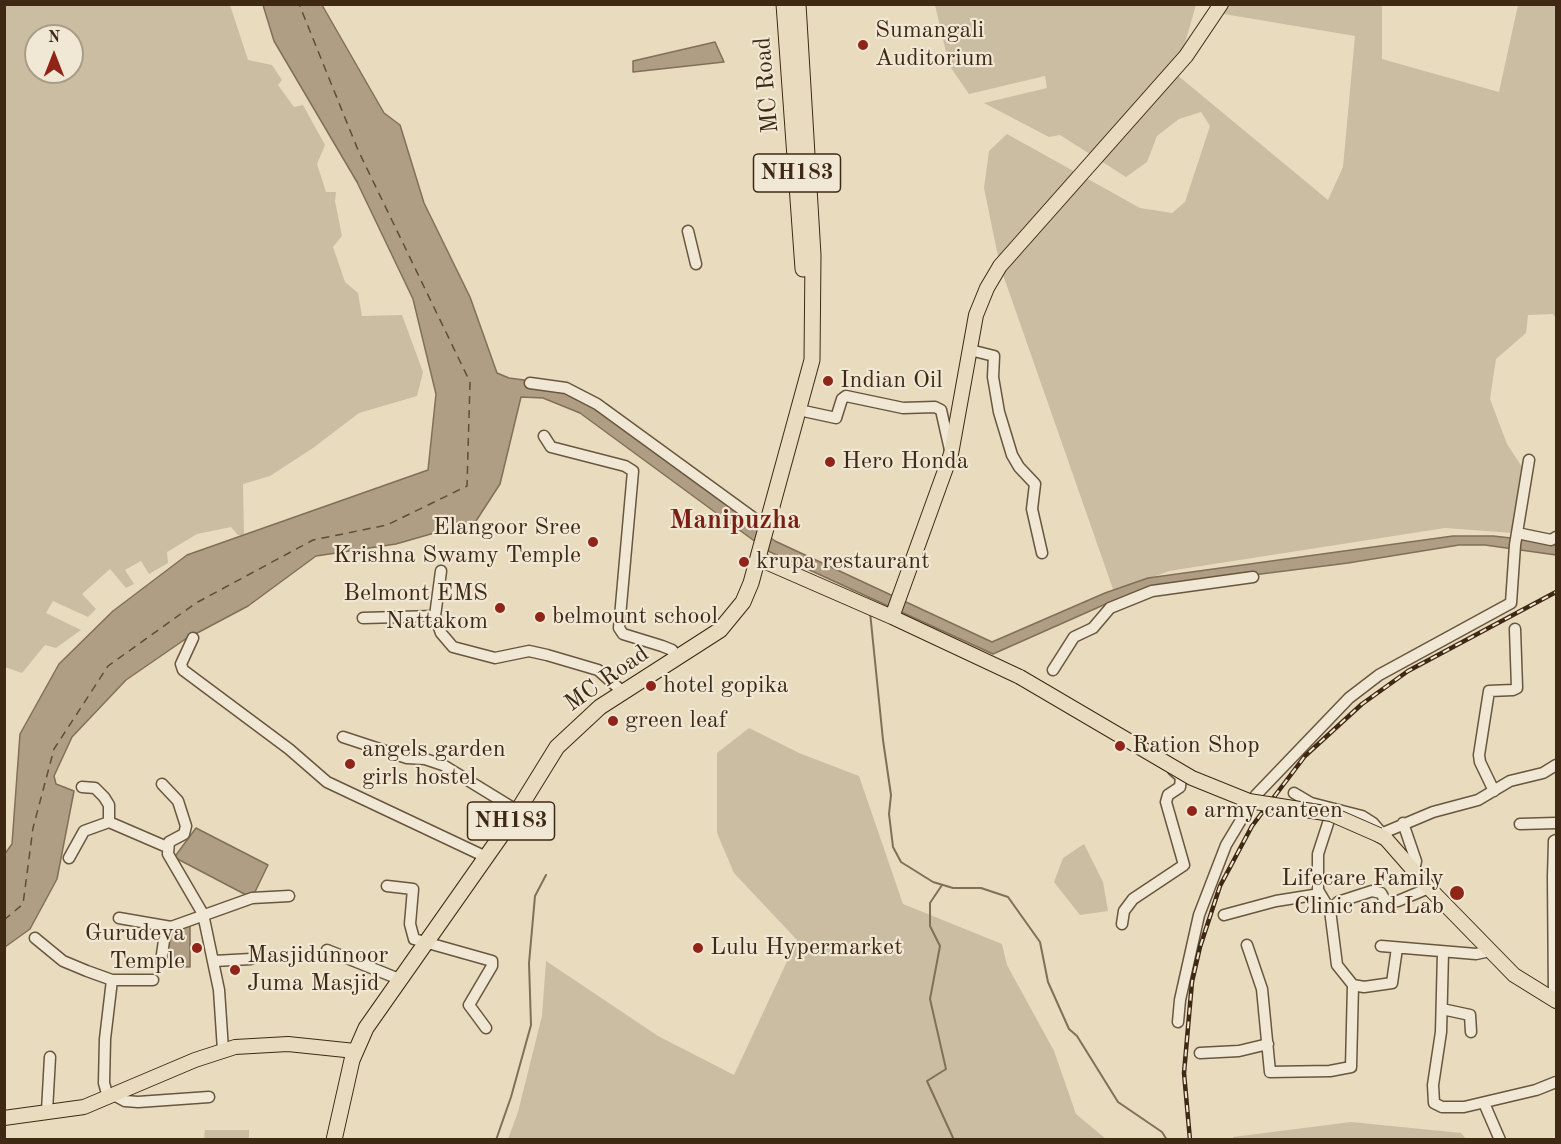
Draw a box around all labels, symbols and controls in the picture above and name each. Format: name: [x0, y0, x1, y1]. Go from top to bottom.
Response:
place label: Sumangali Auditorium: [875, 17, 994, 73]
north arrow: [24, 24, 84, 84]
text: N: [48, 30, 60, 46]
street label: MC Road: [748, 36, 786, 134]
marker: Sumangali Auditorium: [856, 38, 870, 52]
road number: NH183: [754, 154, 840, 192]
place label: Indian Oil: [840, 367, 943, 395]
marker: Indian Oil: [821, 374, 835, 388]
place label: Hero Honda: [842, 448, 969, 476]
marker: Hero Honda: [823, 455, 837, 469]
district label: Manipuzha: [669, 505, 801, 537]
place label: Elangoor Sree Krishna Swamy Temple: [333, 514, 581, 570]
marker: Elangoor Sree Krishna Swamy Temple: [586, 535, 600, 549]
place label: krupa restaurant: [756, 548, 930, 576]
marker: krupa restaurant: [737, 555, 751, 569]
place label: Belmont EMS Nattakom: [343, 580, 488, 636]
marker: Belmont EMS Nattakom: [493, 601, 507, 615]
place label: belmount school: [552, 603, 718, 631]
marker: belmount school: [533, 610, 547, 624]
street label: MC Road: [559, 640, 655, 718]
place label: hotel gopika: [663, 672, 789, 700]
marker: hotel gopika: [644, 679, 658, 693]
place label: green leaf: [625, 707, 727, 735]
marker: green leaf: [606, 714, 620, 728]
place label: Ration Shop: [1132, 732, 1260, 760]
place label: angels garden girls hostel: [362, 736, 506, 792]
marker: Ration Shop: [1113, 739, 1127, 753]
marker: angels garden girls hostel: [343, 757, 357, 771]
place label: army canteen: [1204, 797, 1343, 825]
road number: NH183: [468, 802, 554, 840]
marker: army canteen: [1185, 804, 1199, 818]
place label: Lifecare Family Clinic and Lab: [1281, 865, 1444, 921]
marker: Lifecare Family Clinic and Lab: [1448, 884, 1466, 902]
place label: Gurudeva Temple: [85, 920, 185, 976]
place label: Lulu Hypermarket: [710, 934, 903, 962]
marker: Gurudeva Temple: [190, 941, 204, 955]
marker: Lulu Hypermarket: [691, 941, 705, 955]
place label: Masjidunnoor Juma Masjid: [247, 942, 388, 998]
marker: Masjidunnoor Juma Masjid: [228, 963, 242, 977]

